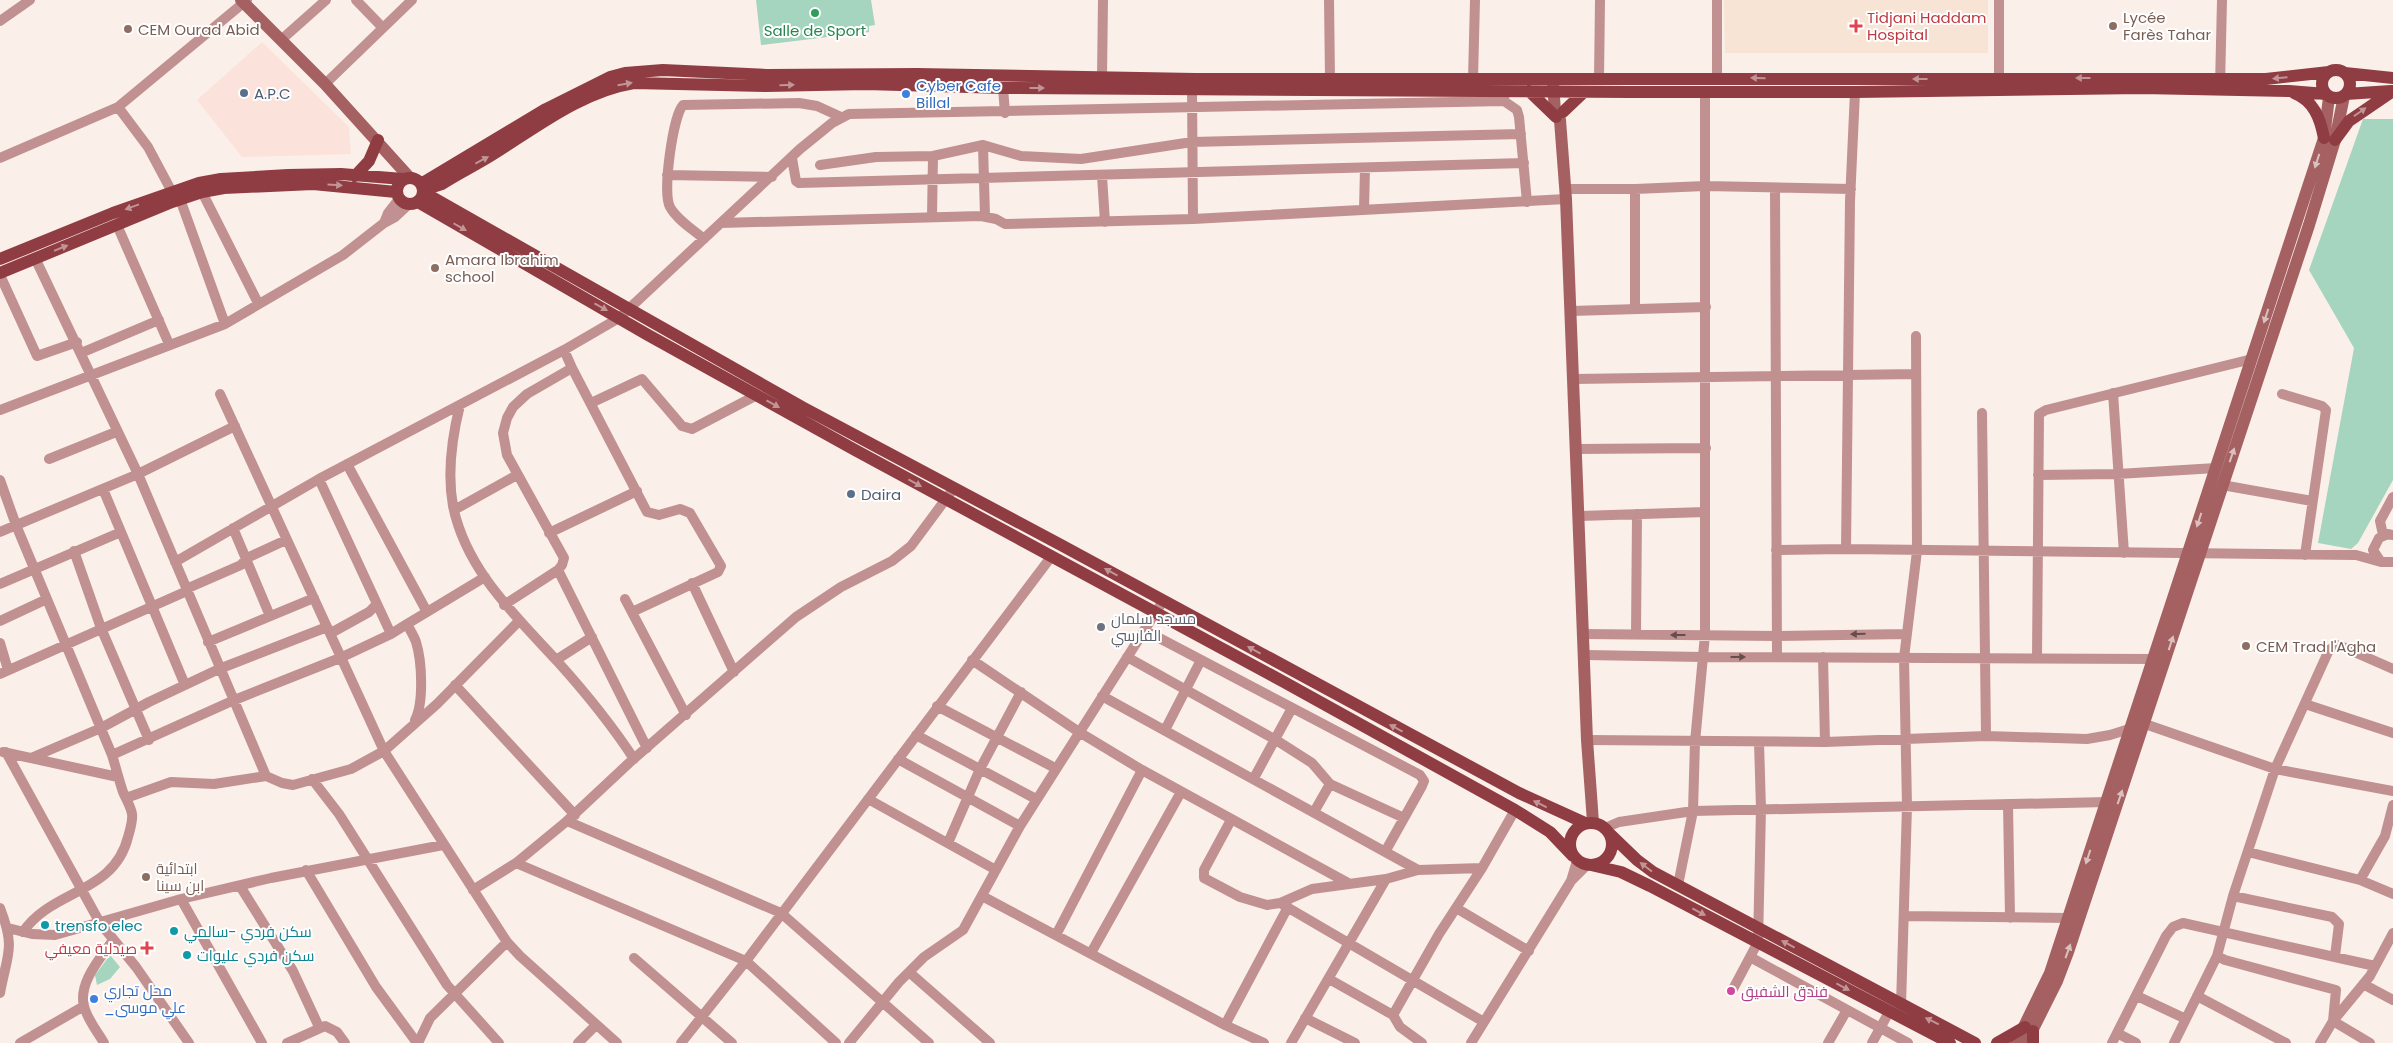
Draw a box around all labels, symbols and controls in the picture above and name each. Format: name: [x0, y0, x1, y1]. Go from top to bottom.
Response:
marker: Salle de Sport: [809, 7, 821, 19]
place label: Tidjani Haddam Hospital: [1867, 7, 1987, 45]
place label: Lycée Farès Tahar: [2123, 7, 2211, 45]
place label: CEM Ourad Abid: [138, 19, 260, 40]
marker: Tidjani Haddam Hospital: [1849, 19, 1863, 33]
place label: Salle de Sport: [764, 20, 866, 41]
marker: Lycée Farès Tahar: [2107, 20, 2119, 32]
marker: CEM Ourad Abid: [122, 23, 134, 35]
one-way arrow: [1749, 74, 1765, 82]
one-way arrow: [2074, 74, 2090, 82]
one-way arrow: [2272, 74, 2288, 82]
place label: Cyber Cafe Billal: [916, 75, 1001, 113]
one-way arrow: [1912, 75, 1928, 83]
one-way arrow: [617, 80, 633, 88]
one-way arrow: [779, 81, 795, 89]
place label: A.P.C: [254, 83, 291, 104]
one-way arrow: [1029, 84, 1045, 92]
marker: A.P.C: [238, 87, 250, 99]
marker: Cyber Cafe Billal: [900, 88, 912, 100]
one-way arrow: [2354, 107, 2367, 117]
one-way arrow: [2312, 154, 2320, 169]
one-way arrow: [475, 156, 489, 164]
one-way arrow: [327, 182, 343, 190]
one-way arrow: [124, 203, 139, 211]
one-way arrow: [452, 223, 467, 231]
one-way arrow: [54, 243, 68, 251]
place label: Amara Ibrahim school: [445, 249, 559, 287]
marker: Amara Ibrahim school: [429, 262, 441, 274]
one-way arrow: [594, 303, 608, 311]
one-way arrow: [2262, 308, 2269, 323]
one-way arrow: [766, 400, 781, 408]
one-way arrow: [2228, 447, 2236, 462]
one-way arrow: [908, 479, 922, 487]
place label: Daira: [861, 484, 901, 505]
marker: Daira: [845, 488, 857, 500]
one-way arrow: [2195, 513, 2203, 528]
one-way arrow: [1104, 568, 1118, 576]
place label: مسجد سلمان الفارسي: [1111, 608, 1196, 648]
marker: مسجد سلمان الفارسي: [1095, 621, 1107, 633]
one-way arrow: [1670, 631, 1686, 639]
one-way arrow: [1850, 631, 1866, 639]
one-way arrow: [2168, 635, 2175, 650]
place label: CEM Trad l'Agha: [2256, 636, 2376, 657]
marker: CEM Trad l'Agha: [2240, 640, 2252, 652]
one-way arrow: [1246, 646, 1261, 654]
one-way arrow: [1731, 653, 1747, 661]
one-way arrow: [1389, 724, 1403, 732]
one-way arrow: [2116, 789, 2124, 804]
one-way arrow: [1533, 800, 1547, 808]
one-way arrow: [2084, 850, 2091, 865]
place label: ابتدائية ابن سينا: [156, 858, 204, 896]
one-way arrow: [1639, 862, 1653, 872]
marker: ابتدائية ابن سينا: [140, 871, 152, 883]
one-way arrow: [1692, 908, 1707, 916]
place label: trensfo elec: [55, 915, 143, 936]
marker: trensfo elec: [39, 919, 51, 931]
place label: سكن فردي -سالمي: [184, 921, 312, 944]
marker: سكن فردي -سالمي: [168, 925, 180, 937]
place label: صيدلية معيفي: [45, 938, 137, 961]
one-way arrow: [1782, 940, 1795, 949]
marker: صيدلية معيفي: [141, 942, 153, 954]
one-way arrow: [2064, 943, 2072, 958]
place label: سكن فردي عليوات: [197, 945, 315, 968]
marker: سكن فردي عليوات: [181, 949, 193, 961]
place label: محل تجاري _علي موسى: [104, 980, 186, 1020]
place label: فندق الشفيق: [1741, 981, 1828, 1002]
one-way arrow: [1836, 983, 1851, 991]
marker: فندق الشفيق: [1725, 985, 1737, 997]
marker: محل تجاري _علي موسى: [88, 993, 100, 1005]
one-way arrow: [1925, 1016, 1939, 1024]

